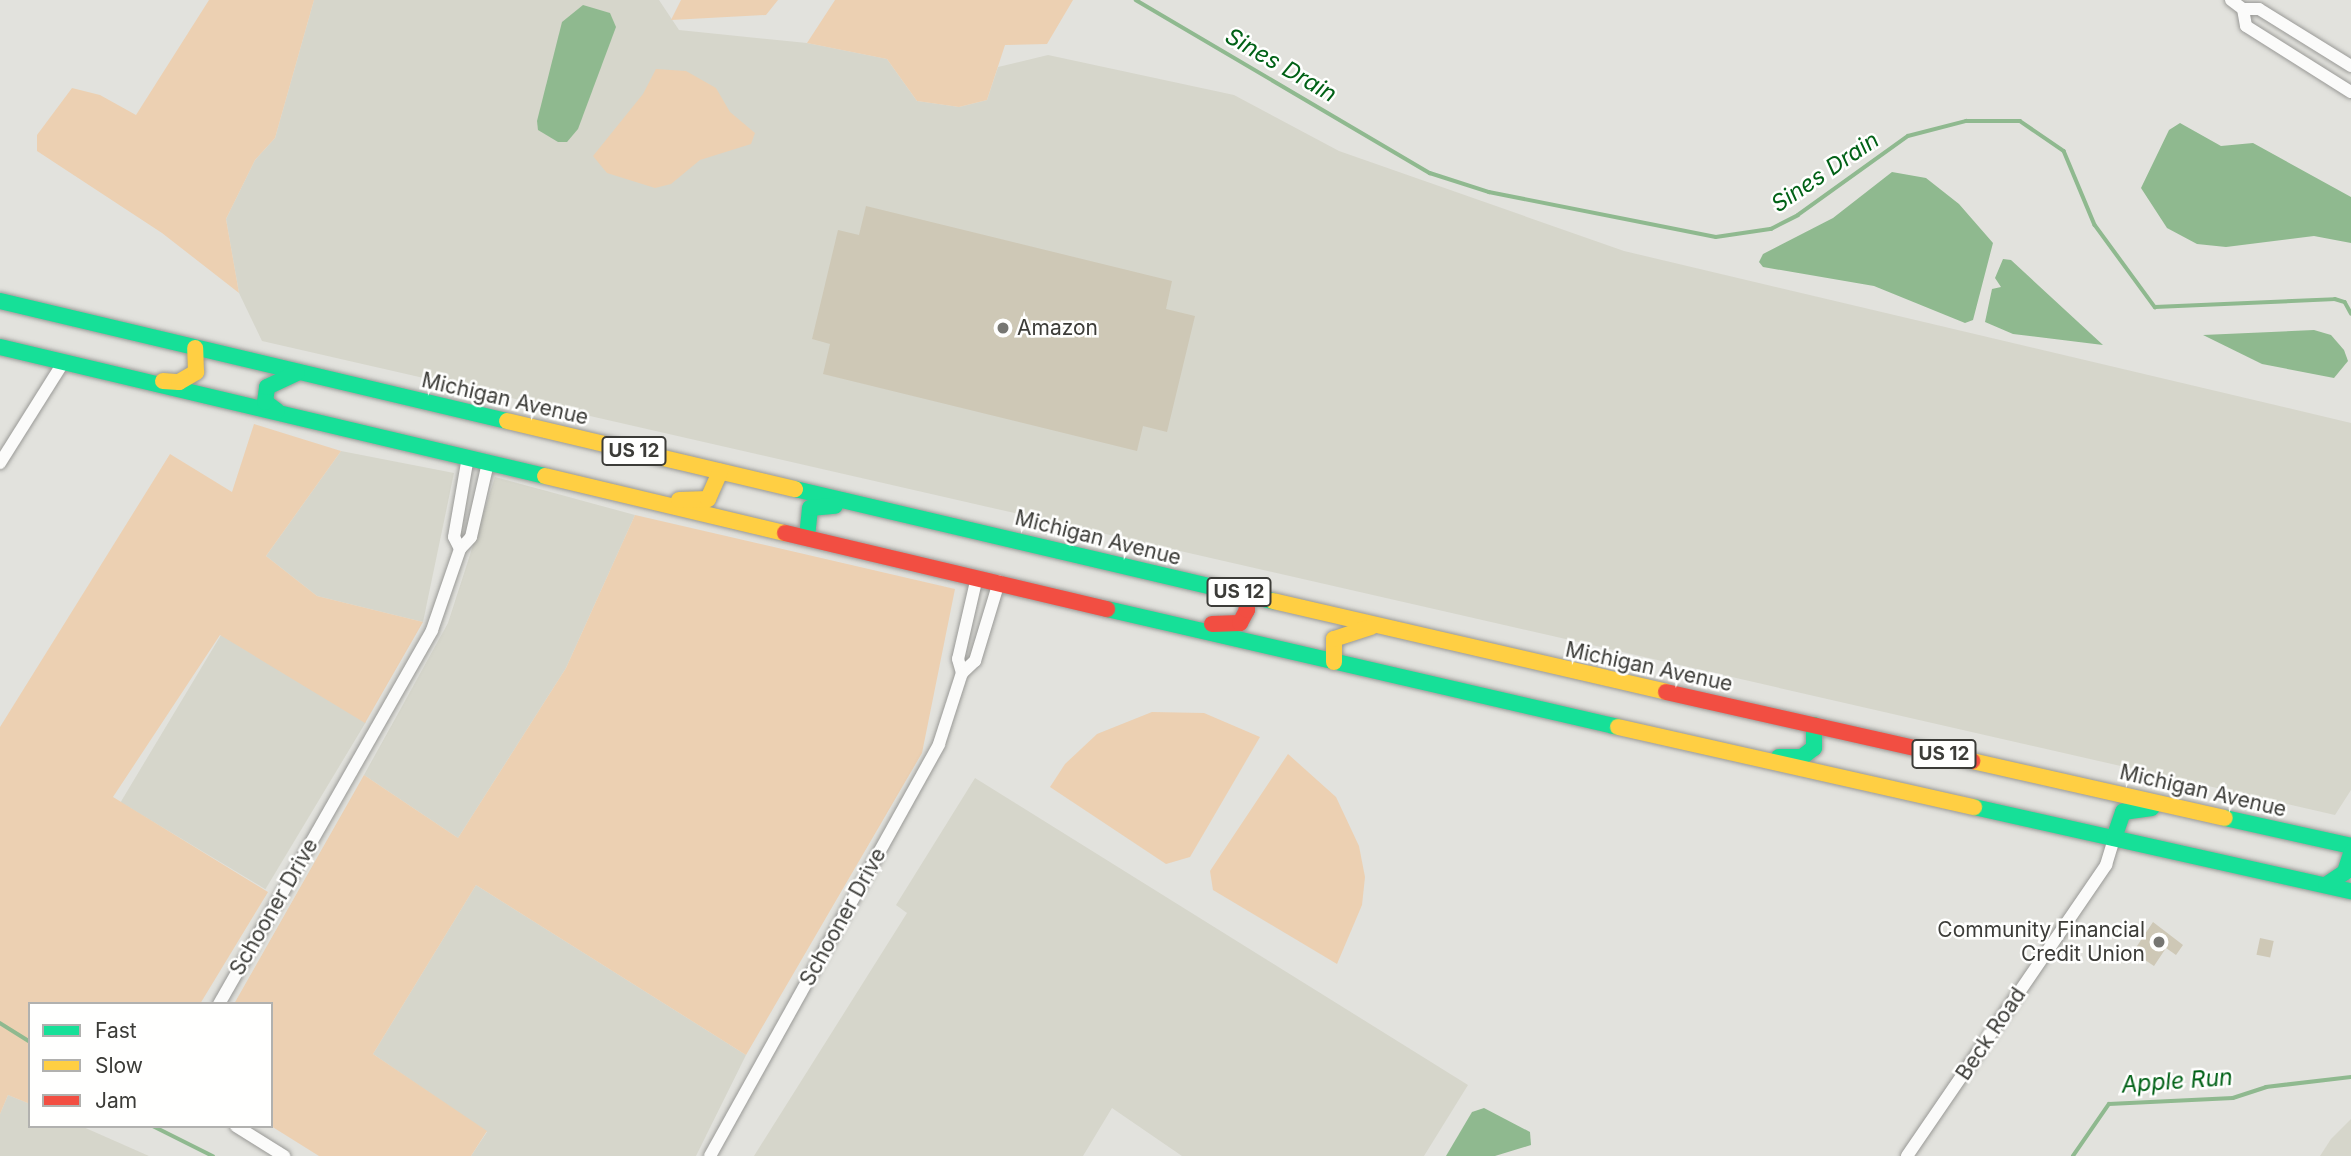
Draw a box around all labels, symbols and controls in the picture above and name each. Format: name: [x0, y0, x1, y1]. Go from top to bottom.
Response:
water label: Sines Drain: [1220, 22, 1342, 108]
water label: Sines Drain: [1766, 126, 1884, 218]
place label: Amazon: [1017, 315, 1098, 341]
marker: Amazon: [995, 320, 1011, 336]
street label: Michigan Avenue: [419, 368, 591, 430]
road number: US 12: [601, 436, 667, 466]
street label: Michigan Avenue: [1012, 505, 1184, 571]
road number: US 12: [1206, 576, 1272, 608]
street label: Michigan Avenue: [1563, 637, 1735, 697]
road number: US 12: [1911, 738, 1977, 769]
street label: Michigan Avenue: [2117, 760, 2289, 822]
street label: Schooner Drive: [225, 834, 323, 980]
street label: Schooner Drive: [795, 844, 891, 990]
place label: Community Financial Credit Union: [1937, 917, 2145, 967]
marker: Community Financial Credit Union: [2151, 934, 2167, 950]
street label: Beck Road: [1951, 983, 2031, 1085]
legend: [28, 1002, 273, 1128]
text: Fast: [95, 1018, 137, 1043]
text: Slow: [95, 1053, 143, 1078]
water label: Apple Run: [2120, 1063, 2234, 1099]
text: Jam: [95, 1088, 137, 1113]

